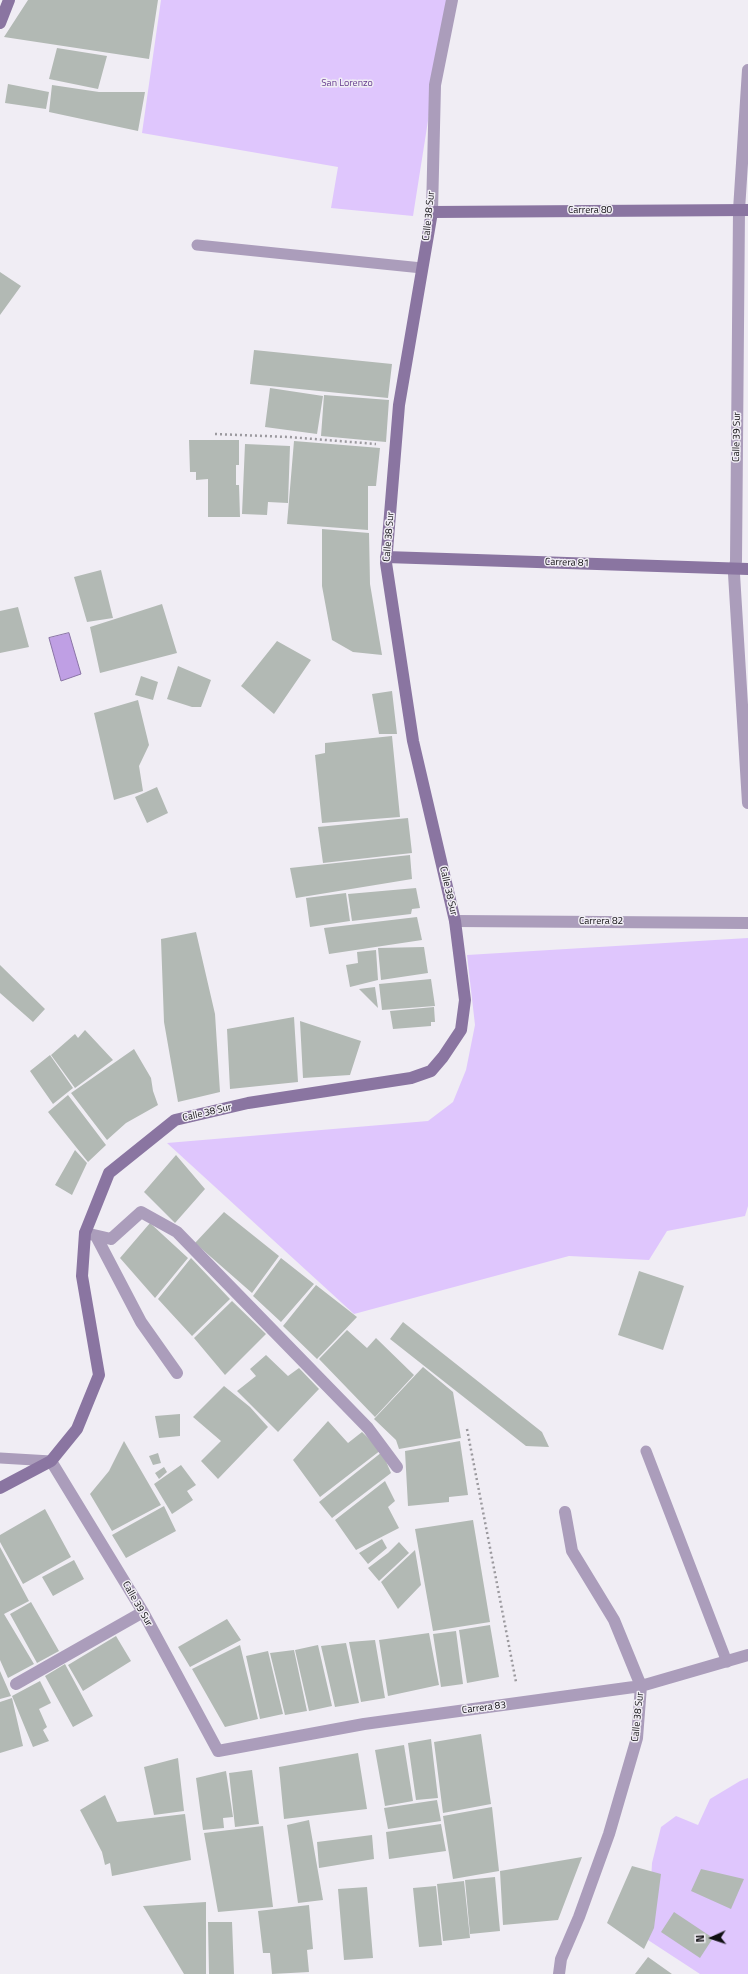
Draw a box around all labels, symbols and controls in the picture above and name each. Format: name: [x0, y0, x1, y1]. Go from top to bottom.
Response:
park label: San Lorenzo: [321, 78, 373, 90]
street label: Calle 38 Sur: [420, 191, 438, 241]
street label: Carrera 80: [568, 205, 612, 217]
street label: Calle 39 Sur: [731, 412, 743, 462]
street label: Calle 38 Sur: [381, 512, 397, 562]
street label: Carrera 81: [545, 556, 589, 570]
street label: Calle 38 Sur: [437, 865, 459, 917]
street label: Carrera 82: [579, 916, 623, 928]
street label: Calle 38 Sur: [181, 1102, 233, 1124]
street label: Calle 39 Sur: [119, 1579, 155, 1629]
street label: Calle 38 Sur: [629, 1692, 647, 1742]
street label: Carrera 83: [461, 1699, 507, 1717]
north arrow: [692, 1918, 732, 1958]
text: N: [692, 1934, 708, 1943]

